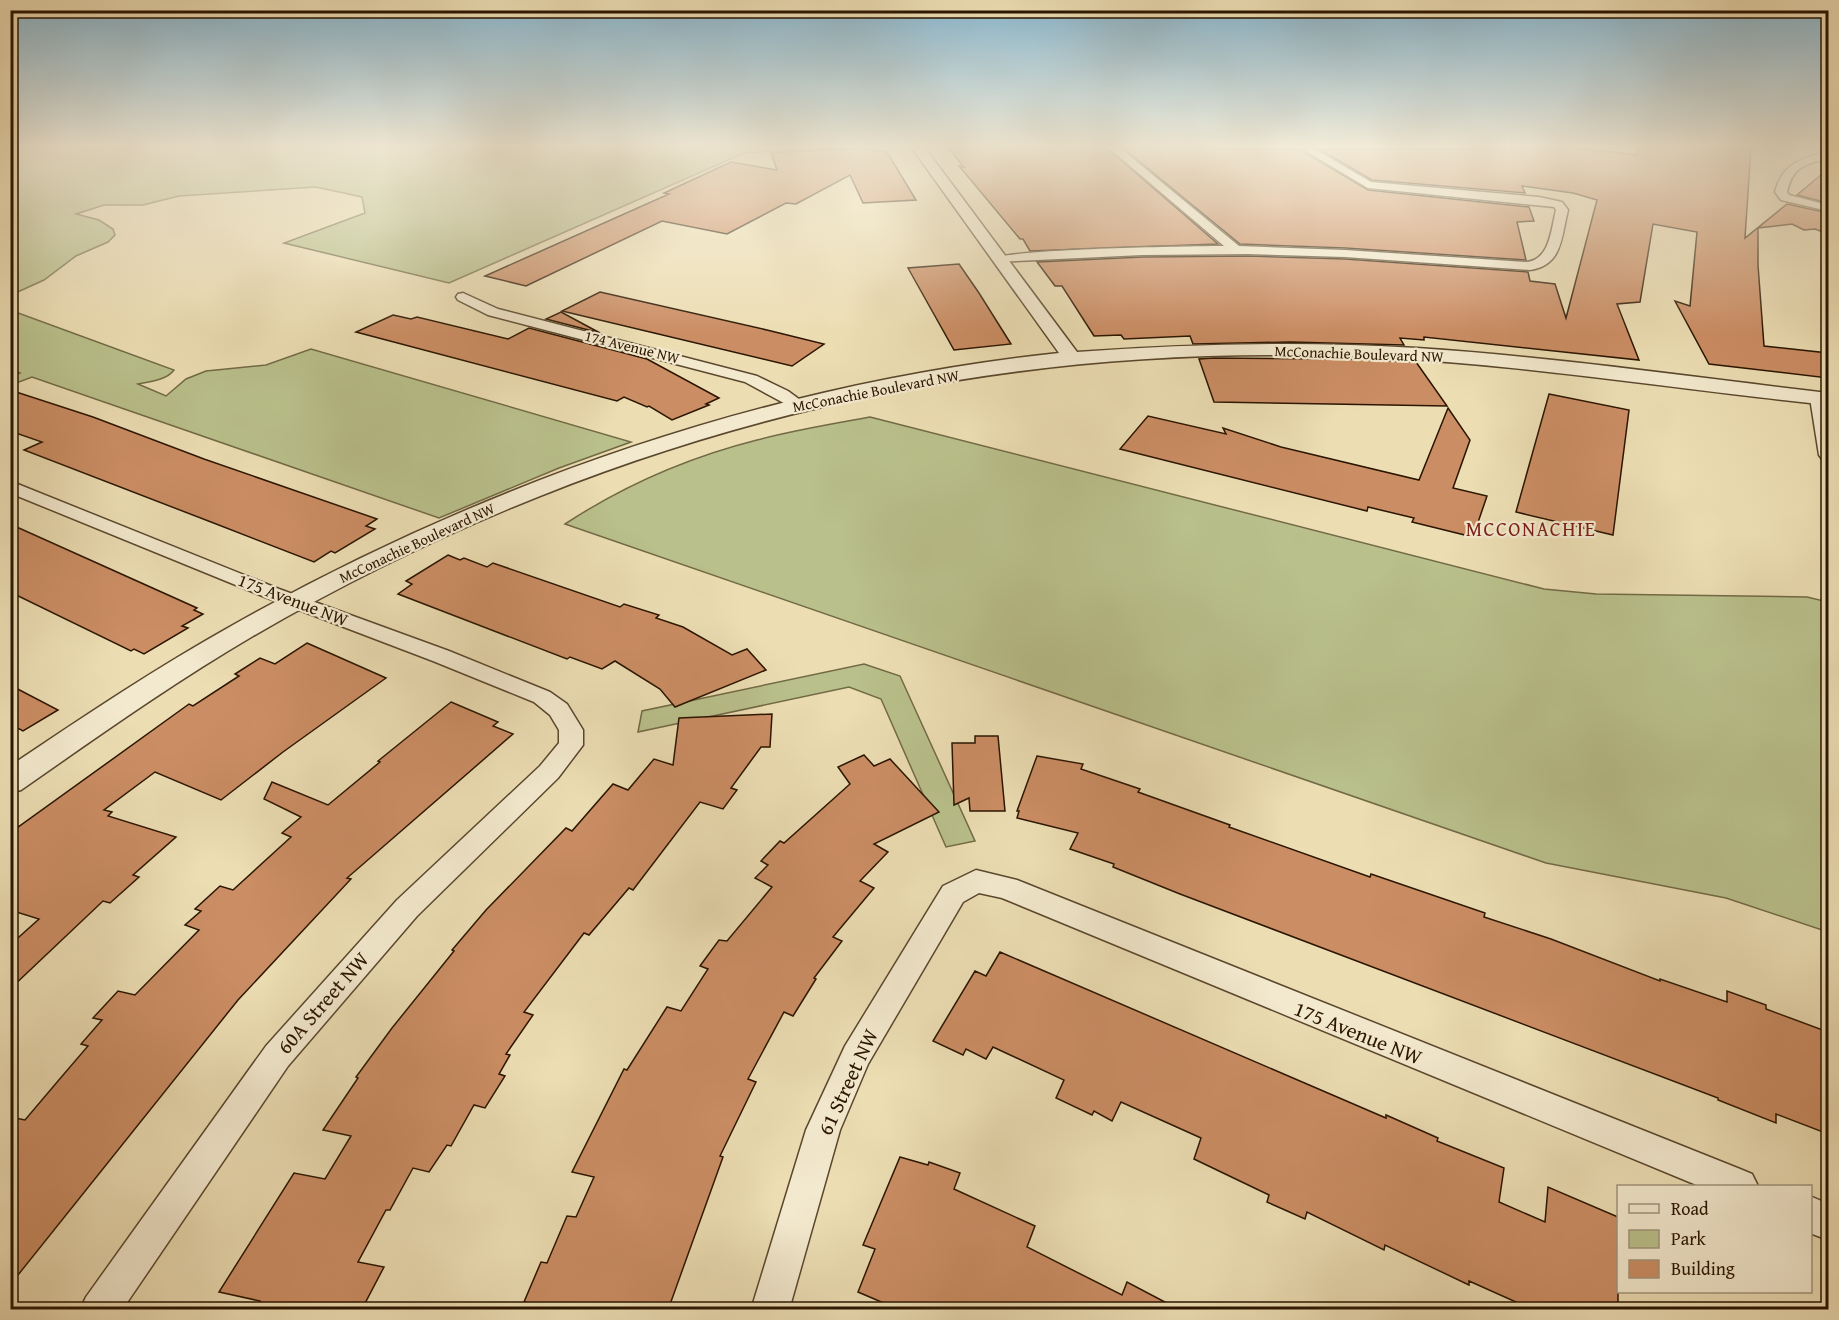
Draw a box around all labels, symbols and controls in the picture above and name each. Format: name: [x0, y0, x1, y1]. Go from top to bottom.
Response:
street label: 174 Avenue NW: [583, 325, 682, 368]
street label: McConachie Boulevard NW: [1274, 340, 1444, 367]
street label: McConachie Boulevard NW: [791, 364, 961, 417]
street label: McConachie Boulevard NW: [336, 497, 498, 588]
district label: MCCONACHIE: [1466, 514, 1596, 543]
street label: 175 Avenue NW: [234, 566, 353, 633]
street label: 60A Street NW: [269, 945, 376, 1061]
street label: 175 Avenue NW: [1289, 993, 1427, 1072]
street label: 61 Street NW: [809, 1023, 886, 1140]
legend: [1617, 1185, 1812, 1293]
text: Road: [1671, 1195, 1709, 1222]
text: Park: [1671, 1225, 1707, 1252]
text: Building: [1671, 1255, 1735, 1282]

